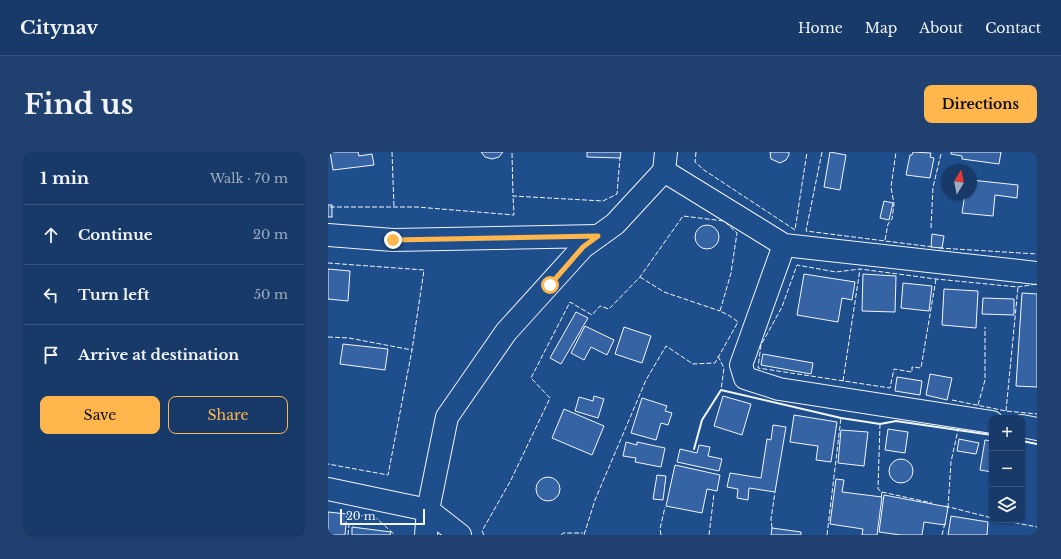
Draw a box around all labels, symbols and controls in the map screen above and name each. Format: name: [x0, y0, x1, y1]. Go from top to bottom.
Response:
text: Citynav: [20, 16, 98, 39]
text: Home: [798, 19, 843, 37]
text: Map: [865, 19, 897, 37]
text: About: [919, 19, 963, 37]
text: Contact: [985, 19, 1041, 37]
button: Directions: [924, 85, 1037, 123]
text: Find us: [24, 87, 134, 122]
north arrow: [941, 164, 977, 200]
text: 1 min: [40, 168, 89, 189]
text: Walk · 70 m: [210, 170, 288, 187]
icon: ahead: [40, 224, 62, 246]
text: Continue: [78, 225, 153, 244]
text: 20 m: [253, 226, 288, 243]
route end: [384, 231, 402, 249]
route start: [541, 276, 559, 294]
icon: left: [40, 284, 62, 306]
text: Turn left: [78, 285, 149, 304]
text: 50 m: [254, 286, 288, 303]
icon: arrive: [40, 344, 62, 366]
text: Arrive at destination: [78, 345, 239, 364]
button: Save: [40, 396, 160, 434]
button: Share: [168, 396, 288, 434]
map controls: [989, 415, 1025, 523]
button: +: [989, 415, 1025, 451]
button: −: [989, 451, 1025, 487]
button: layers: [989, 487, 1025, 523]
scale bar: [340, 507, 425, 526]
text: 20 m: [346, 509, 376, 523]

